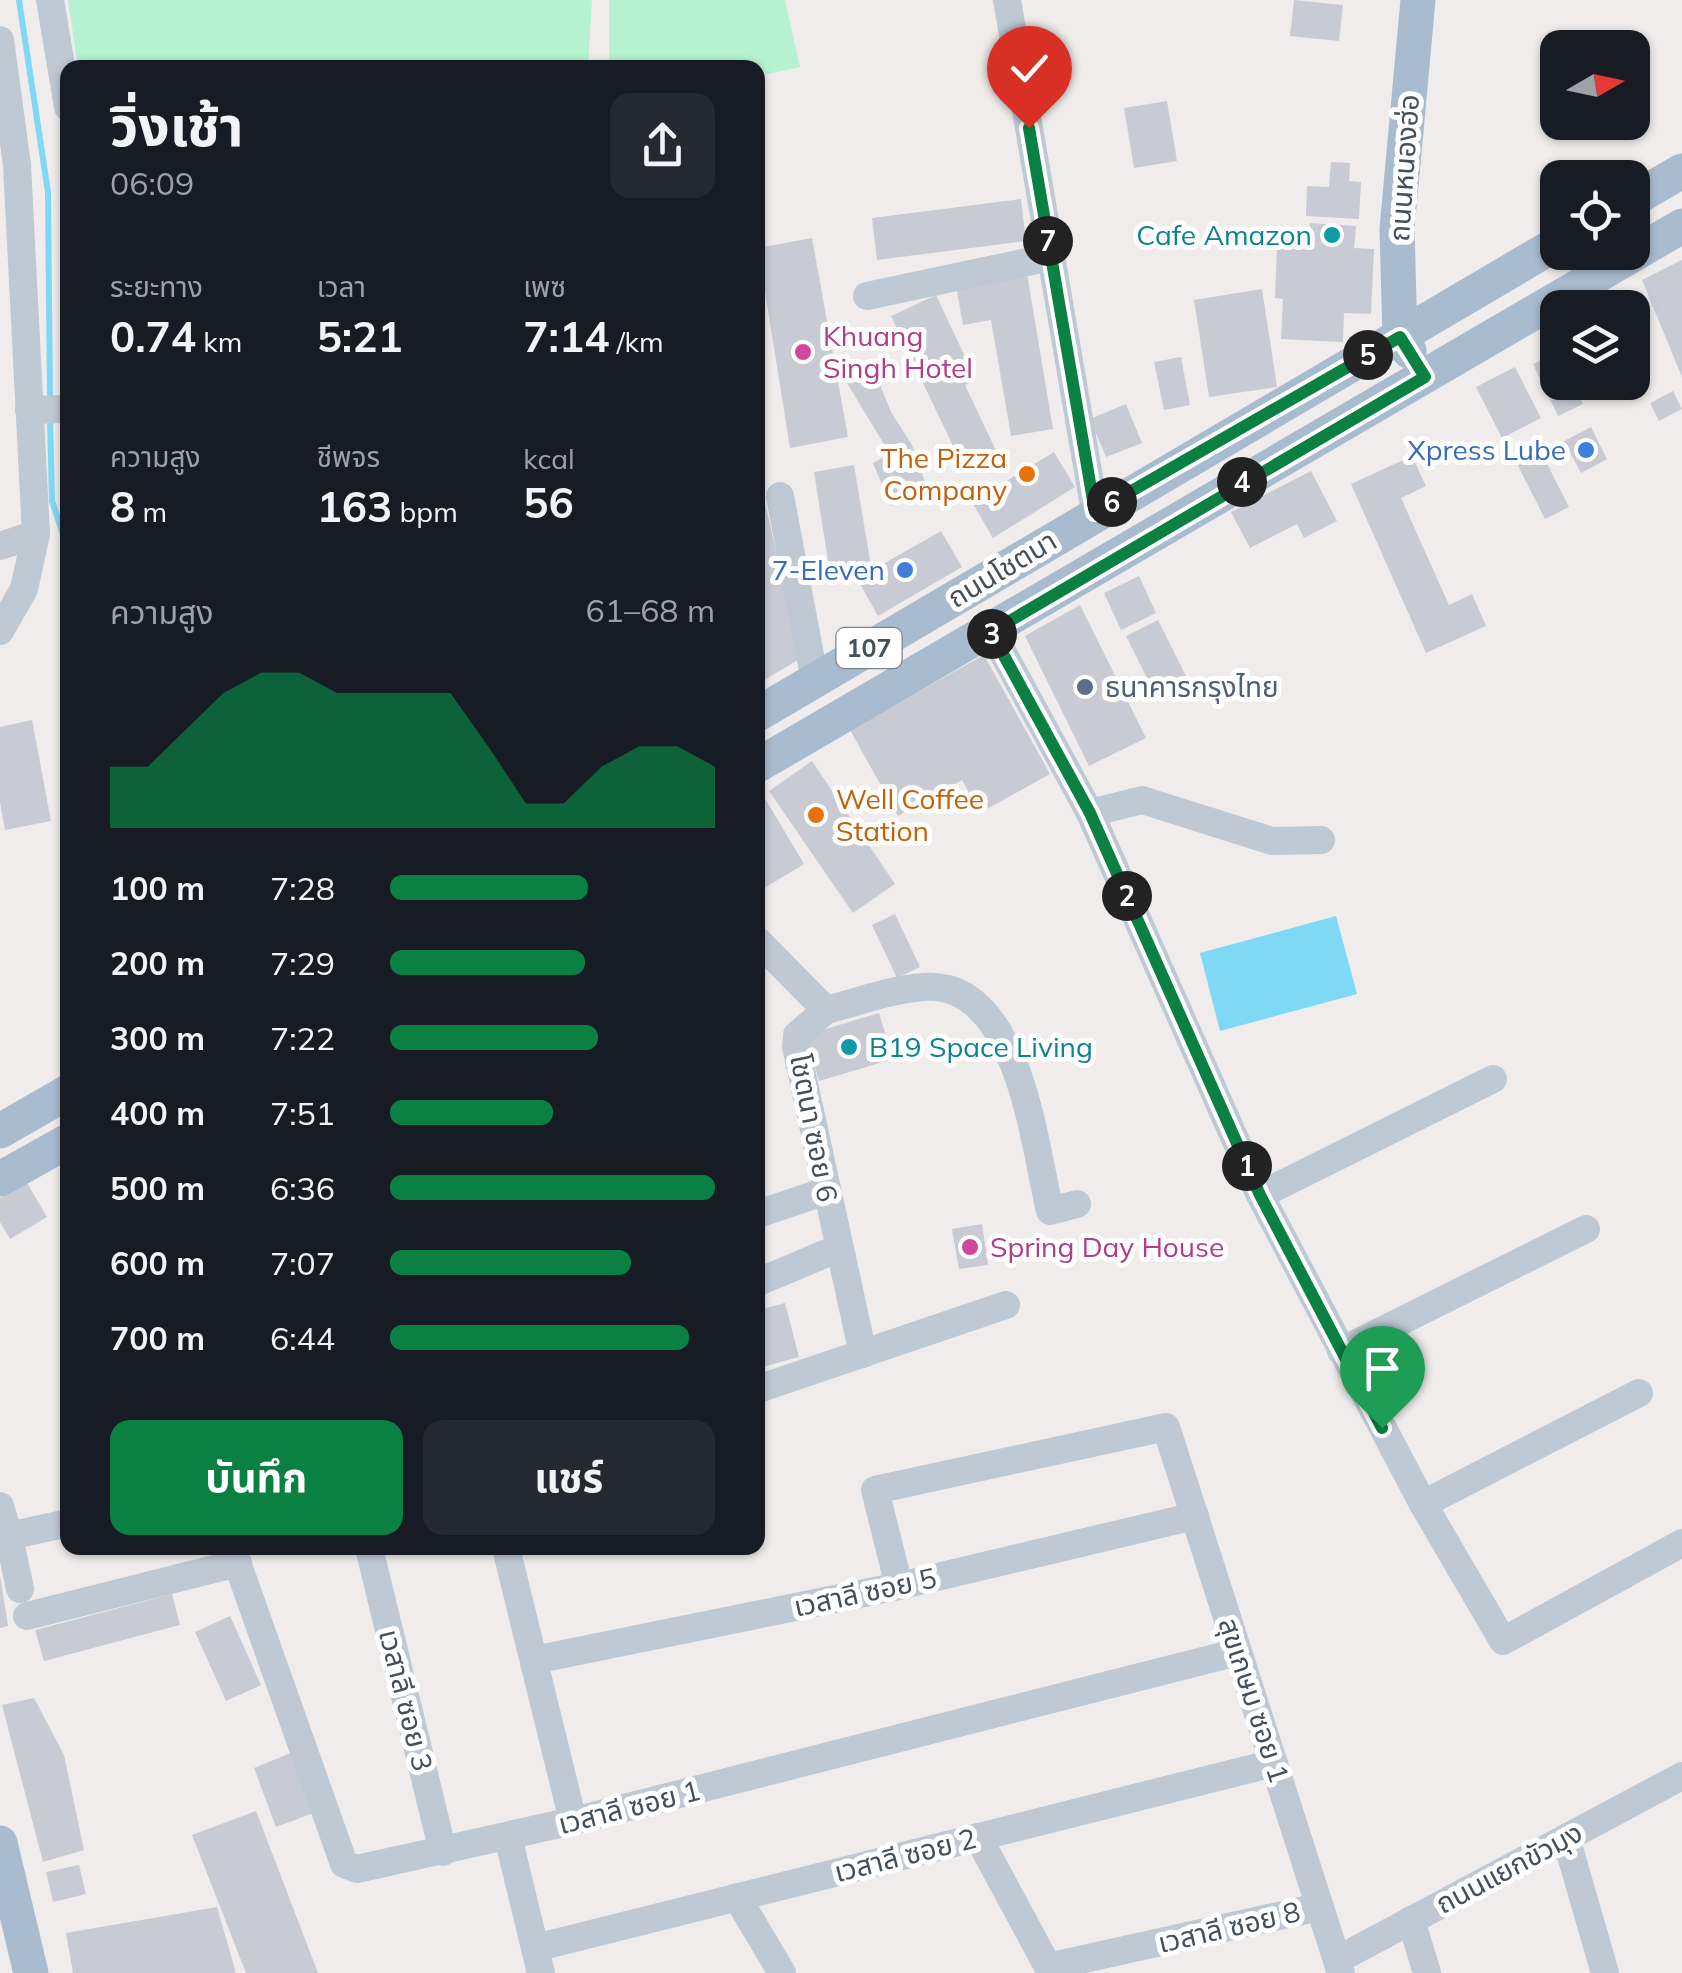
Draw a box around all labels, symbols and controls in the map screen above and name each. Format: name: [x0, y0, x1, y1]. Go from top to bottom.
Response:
pin: [987, 26, 1072, 129]
north arrow: [1540, 30, 1650, 140]
map controls: [1540, 30, 1650, 400]
icon: check: [1002, 41, 1057, 96]
text: วิ่งเช้า: [110, 91, 244, 160]
button: share: [610, 93, 715, 198]
street label: ถนนหนองฮ่อ: [1381, 93, 1426, 243]
button: locate: [1540, 160, 1650, 270]
text: 06:09: [110, 163, 194, 203]
pin: 7: [1023, 216, 1073, 266]
place label: Cafe Amazon: [1136, 217, 1312, 252]
text: 7: [1040, 223, 1056, 258]
marker: Cafe Amazon: [1321, 224, 1343, 246]
text: ระยะทาง: [110, 269, 203, 304]
text: เวลา: [317, 269, 366, 304]
text: เพซ: [523, 269, 566, 304]
button: layers: [1540, 290, 1650, 400]
text: 0.74: [110, 310, 196, 363]
text: 5:21: [317, 310, 403, 363]
text: 7:14: [523, 310, 609, 363]
place label: Khuang Singh Hotel: [823, 318, 973, 385]
text: km: [196, 324, 242, 359]
text: /km: [609, 324, 664, 359]
pin: 5: [1343, 330, 1393, 380]
text: 5: [1360, 337, 1376, 372]
marker: Khuang Singh Hotel: [792, 341, 814, 363]
place label: Xpress Lube: [1407, 432, 1566, 467]
text: ความสูง: [110, 439, 201, 474]
text: ชีพจร: [317, 439, 380, 474]
marker: Xpress Lube: [1575, 439, 1597, 461]
place label: The Pizza Company: [881, 440, 1007, 507]
text: kcal: [523, 441, 575, 476]
pin: 4: [1217, 457, 1267, 507]
marker: The Pizza Company: [1016, 463, 1038, 485]
text: 4: [1234, 464, 1250, 499]
text: 56: [523, 476, 574, 529]
pin: 6: [1087, 477, 1137, 527]
text: 8: [110, 480, 135, 533]
text: 163: [317, 480, 392, 533]
text: 6: [1104, 484, 1120, 519]
text: m: [135, 494, 167, 529]
text: bpm: [392, 494, 458, 529]
street label: ถนนโชตนา: [941, 522, 1063, 615]
place label: 7-Eleven: [772, 552, 885, 587]
marker: 7-Eleven: [894, 559, 916, 581]
text: 61–68 m: [586, 590, 715, 630]
text: ความสูง: [110, 592, 214, 632]
pin: 3: [967, 609, 1017, 659]
text: 3: [984, 616, 1000, 651]
road number: 107: [836, 628, 902, 668]
place label: ธนาคารกรุงไทย: [1105, 669, 1279, 704]
marker: ธนาคารกรุงไทย: [1074, 676, 1096, 698]
place label: Well Coffee Station: [836, 781, 984, 848]
marker: Well Coffee Station: [805, 804, 827, 826]
text: 100 m: [110, 868, 205, 908]
text: 7:28: [270, 868, 335, 908]
pin: 2: [1102, 871, 1152, 921]
text: 2: [1119, 878, 1135, 913]
text: 200 m: [110, 943, 205, 983]
text: 7:29: [270, 943, 335, 983]
text: 300 m: [110, 1018, 205, 1058]
text: 7:22: [270, 1018, 335, 1058]
place label: B19 Space Living: [869, 1029, 1093, 1064]
marker: B19 Space Living: [838, 1036, 860, 1058]
street label: โชตนา ซอย 6: [783, 1051, 846, 1205]
text: 400 m: [110, 1093, 205, 1133]
text: 7:51: [270, 1093, 335, 1133]
pin: 1: [1222, 1141, 1272, 1191]
text: 1: [1239, 1148, 1255, 1183]
text: 500 m: [110, 1168, 205, 1208]
text: 6:36: [270, 1168, 335, 1208]
place label: Spring Day House: [990, 1229, 1224, 1264]
marker: Spring Day House: [959, 1236, 981, 1258]
text: 600 m: [110, 1243, 205, 1283]
text: 7:07: [270, 1243, 335, 1283]
text: 700 m: [110, 1318, 205, 1358]
text: 6:44: [270, 1318, 335, 1358]
pin: [1340, 1326, 1425, 1429]
icon: arrive: [1355, 1341, 1410, 1396]
button: บันทึก: [110, 1420, 403, 1535]
button: แชร์: [423, 1420, 715, 1535]
street label: เวสาลี ซอย 5: [790, 1559, 939, 1624]
street label: สุขเกษม ซอย 1: [1211, 1613, 1298, 1787]
street label: เวสาลี ซอย 3: [372, 1625, 441, 1774]
street label: เวสาลี ซอย 1: [554, 1772, 703, 1841]
street label: ถนนแยกขัวมุง: [1429, 1814, 1588, 1921]
street label: เวสาลี ซอย 2: [830, 1820, 979, 1889]
street label: เวสาลี ซอย 8: [1154, 1893, 1303, 1960]

